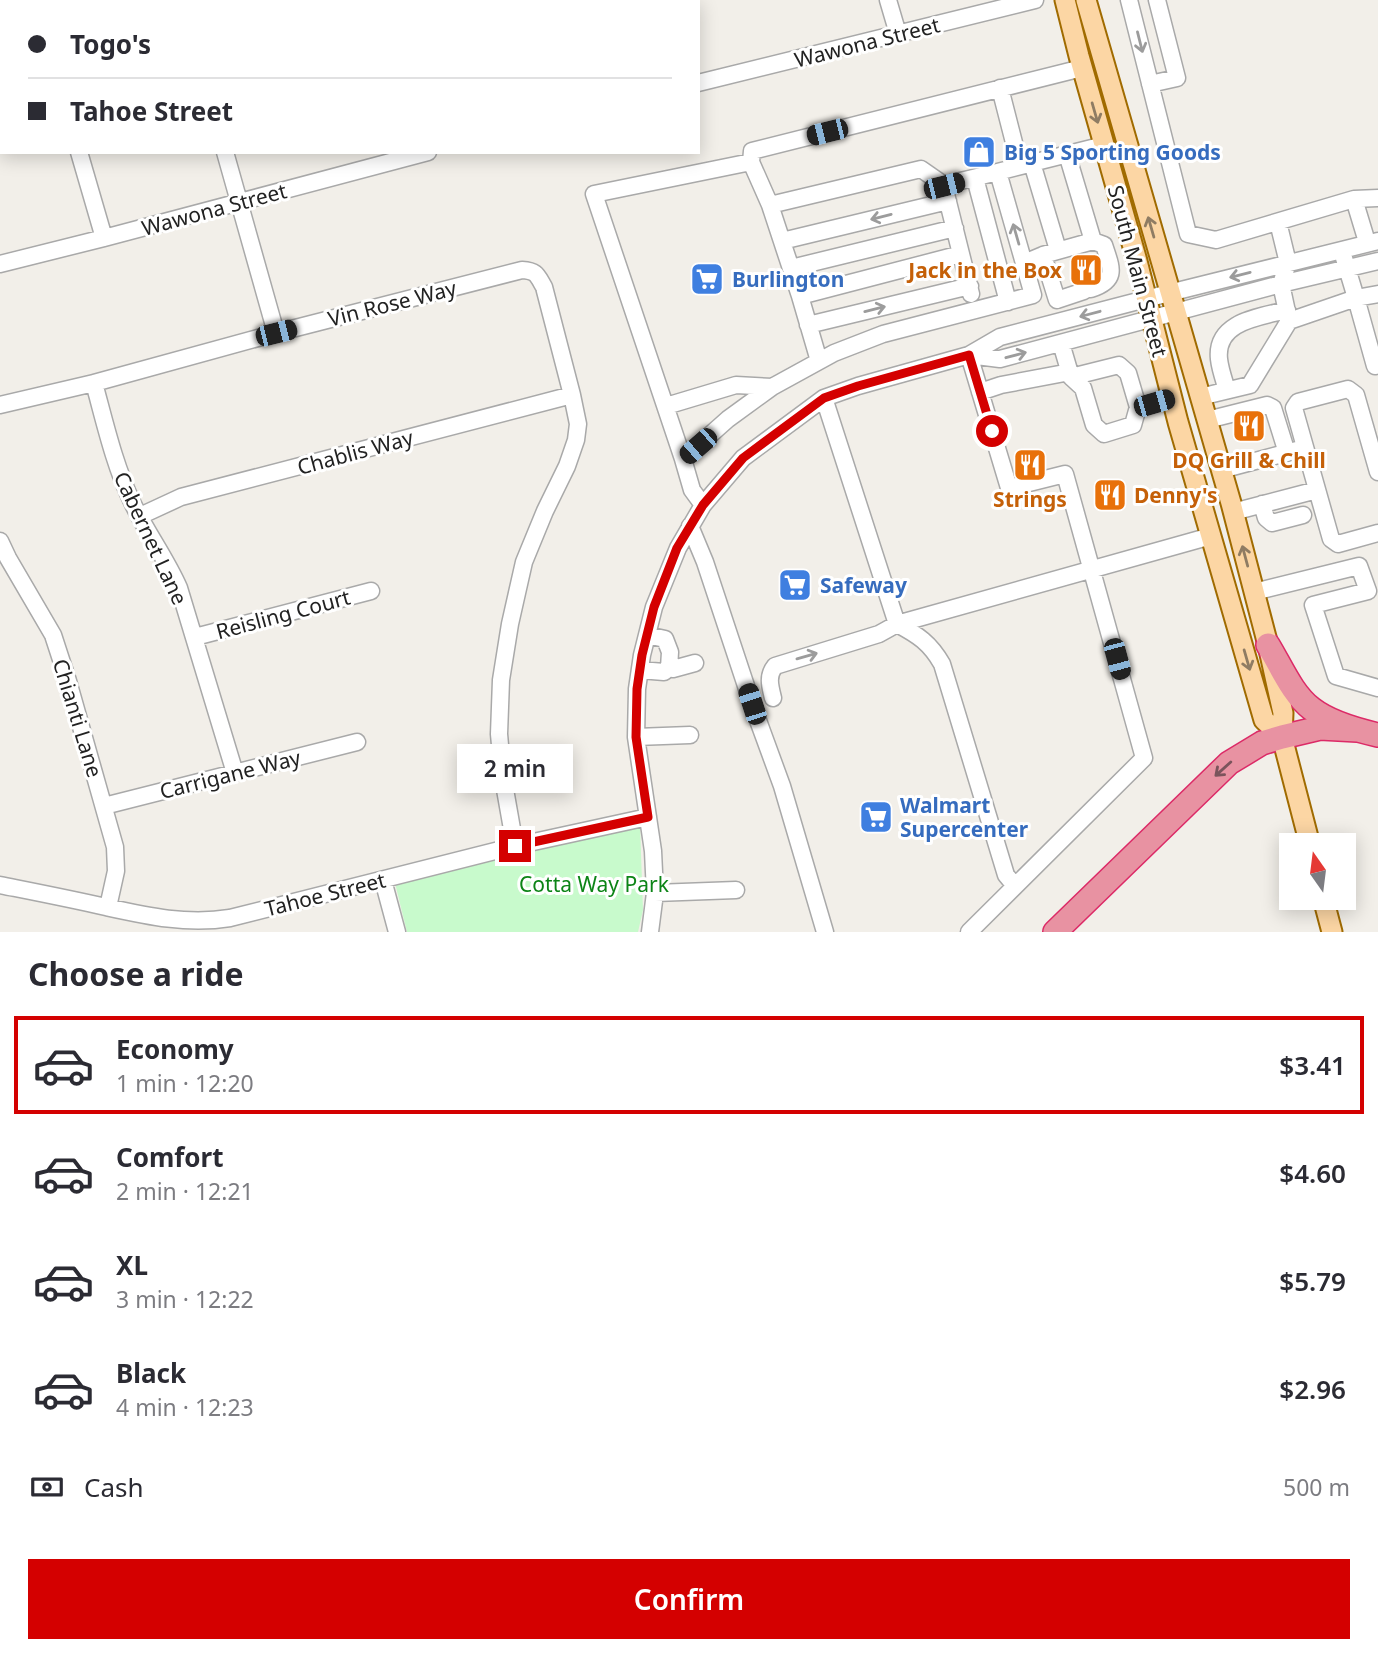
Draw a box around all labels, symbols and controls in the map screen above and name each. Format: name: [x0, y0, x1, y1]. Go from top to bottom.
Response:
street label: Wawona Street: [791, 10, 943, 74]
text: Togo's: [70, 26, 151, 62]
one-way arrow: [1134, 30, 1147, 53]
text: Tahoe Street: [70, 93, 233, 129]
one-way arrow: [1089, 102, 1102, 124]
car: [805, 117, 850, 147]
shop icon: Big 5 Sporting Goods: [960, 133, 998, 171]
place label: Big 5 Sporting Goods: [1004, 138, 1221, 166]
car: [922, 171, 967, 201]
street label: Wawona Street: [138, 176, 290, 242]
street label: South Main Street: [1102, 182, 1174, 360]
one-way arrow: [870, 211, 893, 224]
one-way arrow: [1144, 216, 1157, 239]
one-way arrow: [1008, 223, 1021, 245]
restaurant icon: Jack in the Box: [1067, 251, 1105, 289]
place label: Jack in the Box: [906, 256, 1063, 284]
supermarket icon: Burlington: [688, 260, 726, 298]
place label: Burlington: [732, 265, 844, 293]
one-way arrow: [1230, 269, 1252, 282]
street label: Vin Rose Way: [325, 273, 459, 332]
one-way arrow: [863, 302, 886, 315]
one-way arrow: [1079, 308, 1101, 321]
car: [254, 318, 299, 348]
one-way arrow: [1005, 347, 1027, 360]
car: [1131, 387, 1178, 419]
restaurant icon: DQ Grill & Chill: [1230, 407, 1268, 445]
route start: [976, 415, 1008, 447]
street label: Chablis Way: [294, 423, 416, 481]
car: [676, 424, 721, 468]
restaurant icon: Strings: [1011, 446, 1049, 484]
place label: DQ Grill & Chill: [1172, 446, 1326, 474]
street label: Cabernet Lane: [108, 467, 194, 609]
restaurant icon: Denny's: [1091, 476, 1129, 514]
place label: Denny's: [1134, 481, 1218, 509]
place label: Strings: [993, 485, 1067, 513]
one-way arrow: [1238, 545, 1251, 568]
supermarket icon: Safeway: [776, 566, 814, 604]
place label: Safeway: [820, 571, 907, 599]
street label: Reisling Court: [213, 583, 354, 645]
car: [1102, 636, 1133, 682]
one-way arrow: [796, 648, 818, 661]
one-way arrow: [1241, 648, 1254, 670]
street label: Chianti Lane: [47, 655, 109, 781]
car: [736, 681, 769, 727]
street label: Carrigane Way: [157, 743, 304, 805]
callout: 2 min: [457, 744, 573, 794]
text: 2 min: [484, 752, 546, 784]
one-way arrow: [1214, 761, 1232, 777]
place label: Walmart Supercenter: [900, 791, 1029, 843]
supermarket icon: Walmart Supercenter: [857, 798, 895, 836]
route end: [499, 830, 531, 862]
north arrow: [1279, 833, 1356, 910]
map controls: [1279, 833, 1356, 910]
street label: Tahoe Street: [262, 865, 389, 923]
park label: Cotta Way Park: [519, 870, 670, 898]
text: Choose a ride: [28, 952, 244, 995]
text: Economy: [116, 1031, 234, 1067]
icon: car: [32, 1034, 95, 1097]
text: $3.41: [1279, 1047, 1346, 1083]
text: 1 min · 12:20: [116, 1067, 254, 1099]
text: Comfort: [116, 1139, 224, 1175]
icon: car: [32, 1142, 95, 1205]
text: $4.60: [1279, 1155, 1346, 1191]
text: 2 min · 12:21: [116, 1175, 254, 1207]
text: XL: [116, 1247, 148, 1283]
icon: car: [32, 1250, 95, 1313]
text: $5.79: [1279, 1263, 1346, 1299]
text: 3 min · 12:22: [116, 1283, 254, 1315]
text: Black: [116, 1355, 186, 1391]
icon: car: [32, 1358, 95, 1421]
text: $2.96: [1279, 1371, 1346, 1407]
text: 4 min · 12:23: [116, 1391, 254, 1423]
icon: cash: [28, 1468, 66, 1506]
text: Cash: [84, 1469, 144, 1505]
text: 500 m: [1283, 1471, 1350, 1503]
button: Confirm: [28, 1559, 1350, 1639]

